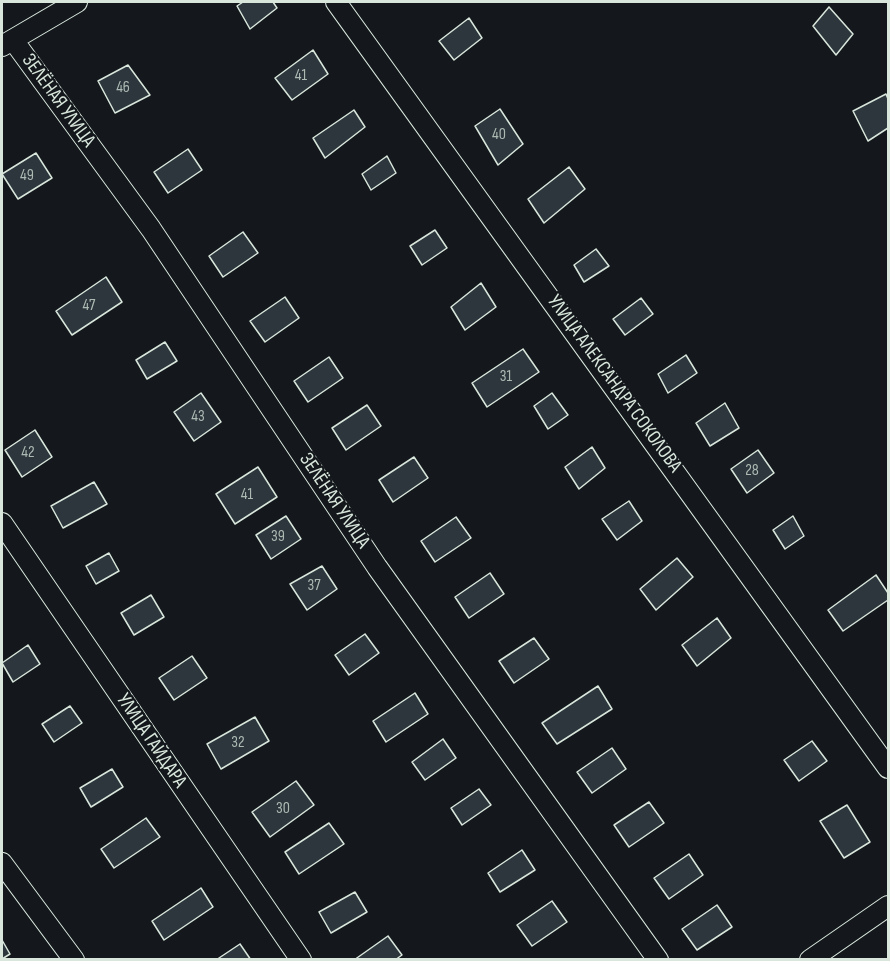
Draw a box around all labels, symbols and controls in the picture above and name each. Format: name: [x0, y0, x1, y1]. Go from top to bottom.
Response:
street label: ЗЕЛЁНАЯ УЛИЦА: [16, 50, 100, 152]
house number: 41: [295, 66, 307, 86]
house number: 46: [116, 78, 130, 98]
house number: 40: [492, 125, 506, 145]
house number: 49: [20, 166, 34, 186]
street label: УЛИЦА АЛЕКСАНДРА СОКОЛОВА: [542, 291, 686, 477]
house number: 47: [83, 296, 95, 316]
house number: 31: [500, 367, 512, 387]
house number: 43: [191, 407, 205, 427]
house number: 42: [21, 443, 35, 463]
street label: ЗЕЛЁНАЯ УЛИЦА: [293, 449, 375, 553]
house number: 28: [745, 461, 759, 481]
house number: 41: [241, 485, 253, 505]
house number: 39: [271, 527, 285, 547]
house number: 37: [307, 576, 321, 596]
street label: УЛИЦА ГАЙДАРА: [111, 689, 191, 793]
house number: 32: [231, 733, 245, 753]
house number: 30: [276, 799, 290, 819]

